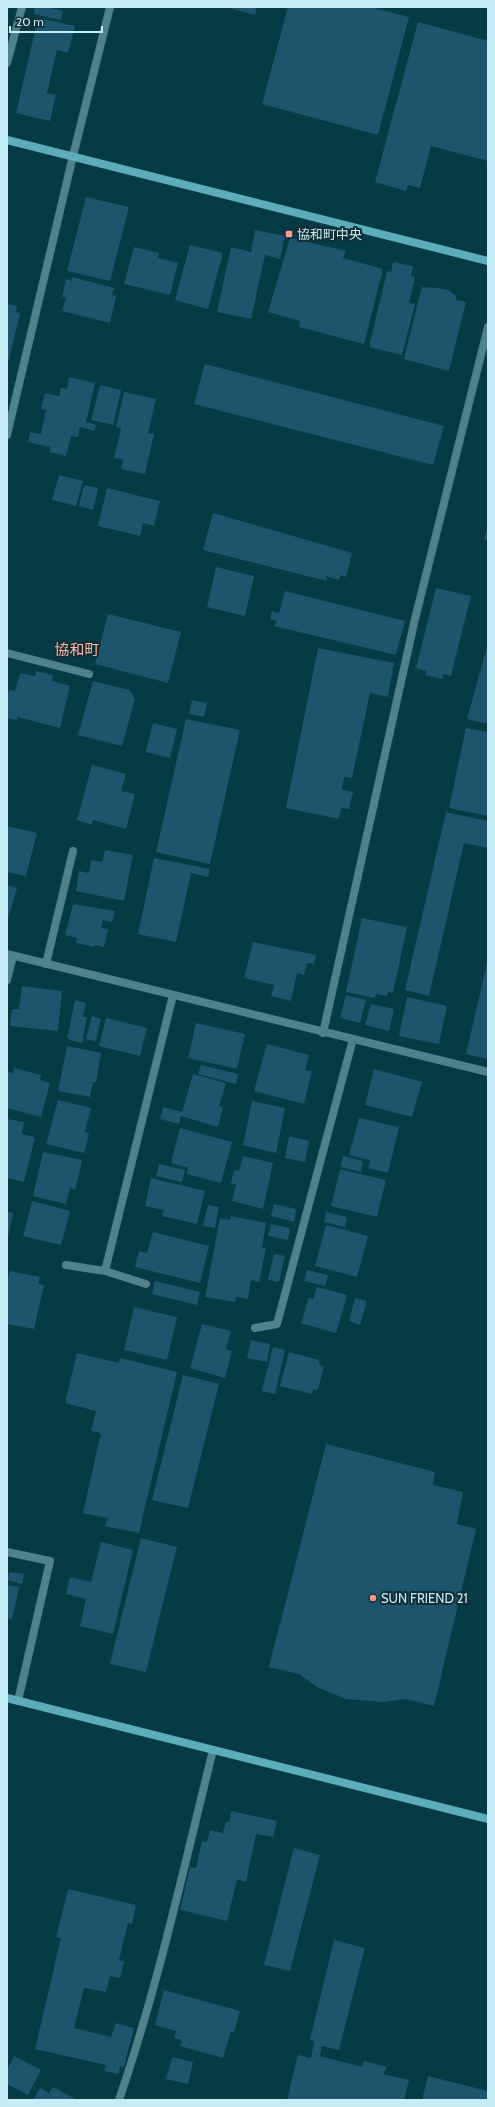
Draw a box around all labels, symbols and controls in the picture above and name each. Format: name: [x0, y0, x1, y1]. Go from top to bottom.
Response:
scale bar: [10, 8, 102, 34]
text: 20 m: [16, 14, 44, 29]
place label: 協和町中央: [297, 226, 362, 242]
marker: 協和町中央: [284, 229, 294, 239]
district label: 協和町: [54, 641, 100, 659]
place label: SUN FRIEND 21: [381, 1590, 468, 1606]
marker: SUN FRIEND 21: [368, 1593, 378, 1603]

